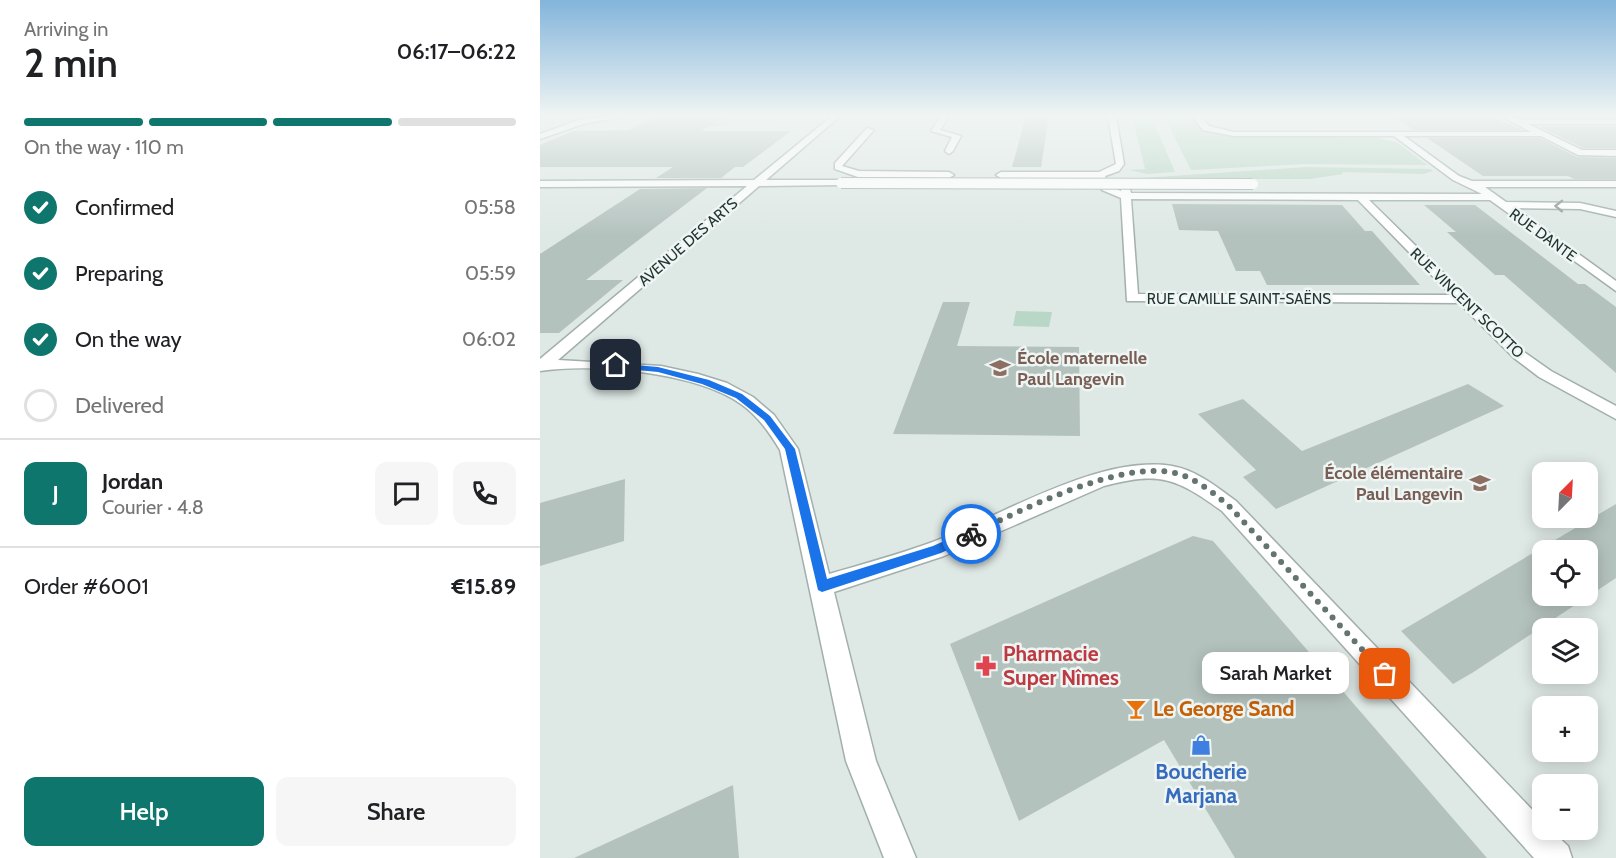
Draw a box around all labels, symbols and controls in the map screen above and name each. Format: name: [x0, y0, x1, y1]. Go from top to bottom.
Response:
text: Arriving in: [24, 17, 108, 41]
text: 06:17–06:22: [397, 38, 516, 65]
text: 2 min: [24, 39, 118, 87]
text: On the way · 110 m: [24, 135, 184, 159]
icon: check: [24, 191, 57, 224]
text: Confirmed: [75, 194, 174, 221]
street label: AVENUE DES ARTS: [635, 194, 741, 290]
text: 05:58: [464, 195, 516, 219]
one-way arrow: [1555, 200, 1564, 212]
street label: RUE DANTE: [1506, 205, 1580, 265]
street label: RUE VINCENT SCOTTO: [1407, 244, 1527, 362]
icon: check: [24, 257, 57, 290]
text: Preparing: [75, 260, 163, 287]
text: 05:59: [465, 261, 516, 285]
street label: RUE CAMILLE SAINT-SAËNS: [1147, 290, 1331, 308]
icon: check: [24, 323, 57, 356]
text: On the way: [75, 326, 182, 353]
text: 06:02: [462, 327, 516, 351]
pin: [590, 339, 641, 390]
place label: École maternelle Paul Langevin: [1017, 347, 1147, 390]
icon: home: [599, 348, 632, 381]
school or university icon: École maternelle Paul Langevin: [988, 356, 1012, 380]
text: Delivered: [75, 392, 164, 419]
button: chat: [375, 462, 438, 525]
button: phone: [453, 462, 516, 525]
place label: École élémentaire Paul Langevin: [1324, 462, 1463, 505]
north arrow: [1532, 462, 1598, 528]
map controls: [1532, 462, 1598, 840]
text: Jordan: [102, 468, 163, 495]
school or university icon: École élémentaire Paul Langevin: [1468, 471, 1492, 495]
text: J: [52, 480, 59, 507]
text: Courier · 4.8: [102, 495, 204, 519]
courier: [941, 504, 1001, 564]
icon: bike: [955, 518, 988, 551]
button: locate: [1532, 540, 1598, 606]
text: Order #6001: [24, 573, 149, 600]
text: €15.89: [451, 573, 516, 600]
button: layers: [1532, 618, 1598, 684]
place label: Pharmacie Super Nîmes: [1003, 641, 1119, 690]
pin: [1359, 648, 1410, 699]
callout: Sarah Market: [1202, 653, 1349, 695]
pharmacy icon: Pharmacie Super Nîmes: [974, 654, 998, 678]
icon: bag: [1368, 657, 1401, 690]
text: Sarah Market: [1220, 661, 1331, 685]
place label: Le George Sand: [1153, 696, 1295, 721]
button: +: [1532, 696, 1598, 762]
bar icon: Le George Sand: [1124, 697, 1148, 721]
shop icon: Boucherie Marjana: [1189, 733, 1213, 757]
place label: Boucherie Marjana: [1155, 759, 1247, 808]
button: −: [1532, 774, 1598, 840]
button: Help: [24, 777, 264, 846]
button: Share: [276, 777, 516, 846]

